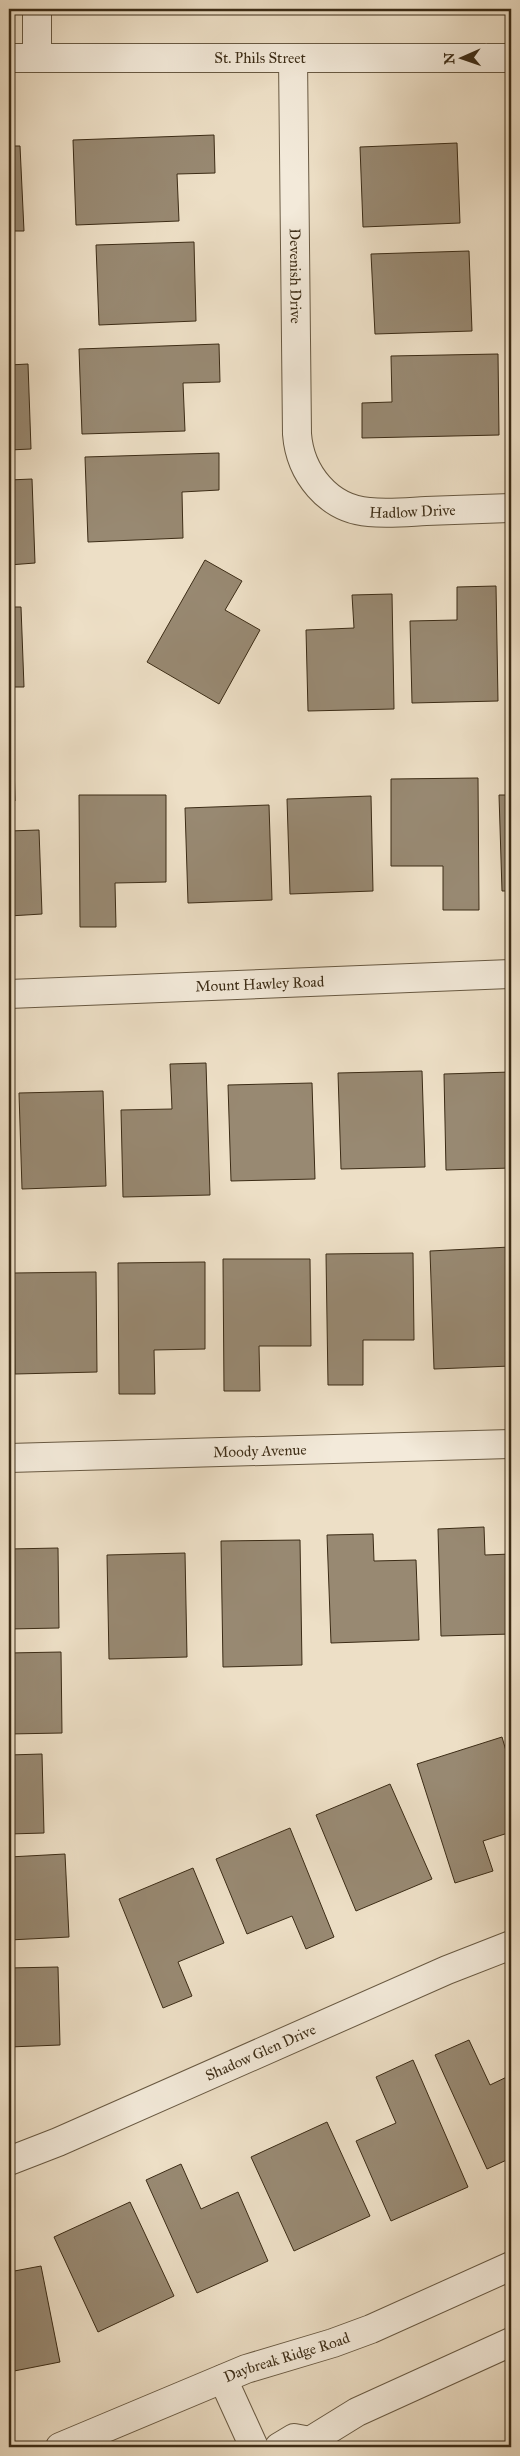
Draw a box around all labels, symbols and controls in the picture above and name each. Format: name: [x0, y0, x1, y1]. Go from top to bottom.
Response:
north arrow: [438, 32, 488, 82]
street label: St. Phils Street: [214, 49, 306, 67]
text: N: [441, 52, 458, 65]
street label: Devenish Drive: [286, 228, 305, 324]
street label: Hadlow Drive: [369, 501, 456, 522]
street label: Mount Hawley Road: [195, 972, 325, 996]
street label: Moody Avenue: [213, 1441, 307, 1461]
street label: Shadow Glen Drive: [203, 2020, 319, 2085]
street label: Daybreak Ridge Road: [221, 2328, 353, 2386]

